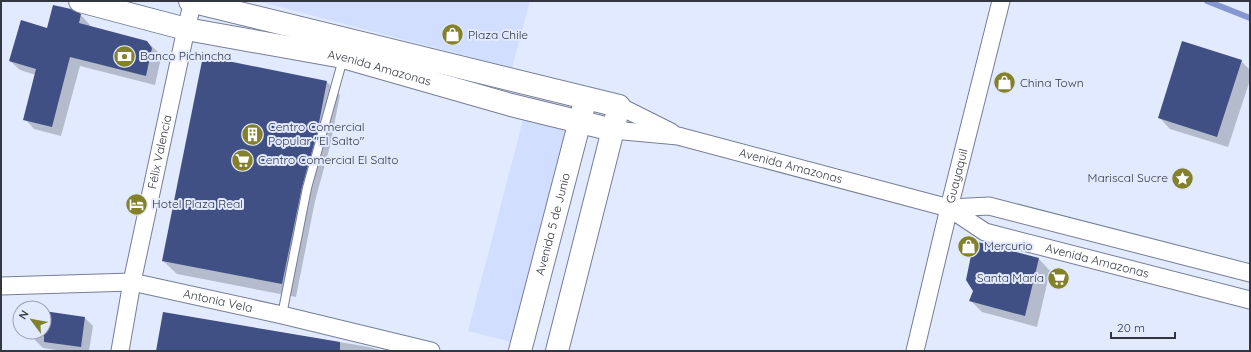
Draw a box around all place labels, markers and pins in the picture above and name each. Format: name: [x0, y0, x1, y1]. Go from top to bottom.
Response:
shop icon: Plaza Chile: [439, 22, 465, 48]
place label: Plaza Chile: [468, 27, 528, 42]
bank icon: Banco Pichincha: [111, 43, 137, 69]
place label: Banco Pichincha: [140, 48, 231, 63]
shop icon: China Town: [992, 70, 1018, 96]
place label: China Town: [1020, 75, 1084, 90]
place label: Centro Comercial Popular "El Salto": [268, 119, 365, 148]
building icon: Centro Comercial Popular "El Salto": [239, 121, 265, 147]
supermarket icon: Centro Comercial El Salto: [230, 147, 256, 173]
place label: Centro Comercial El Salto: [258, 152, 399, 167]
place icon: Mariscal Sucre: [1170, 165, 1196, 191]
place label: Mariscal Sucre: [1088, 170, 1168, 185]
hotel icon: Hotel Plaza Real: [123, 191, 149, 217]
place label: Hotel Plaza Real: [152, 196, 243, 211]
shop icon: Mercurio: [955, 233, 981, 259]
place label: Mercurio: [984, 238, 1033, 253]
supermarket icon: Santa María: [1046, 265, 1072, 291]
place label: Santa María: [977, 270, 1044, 285]

